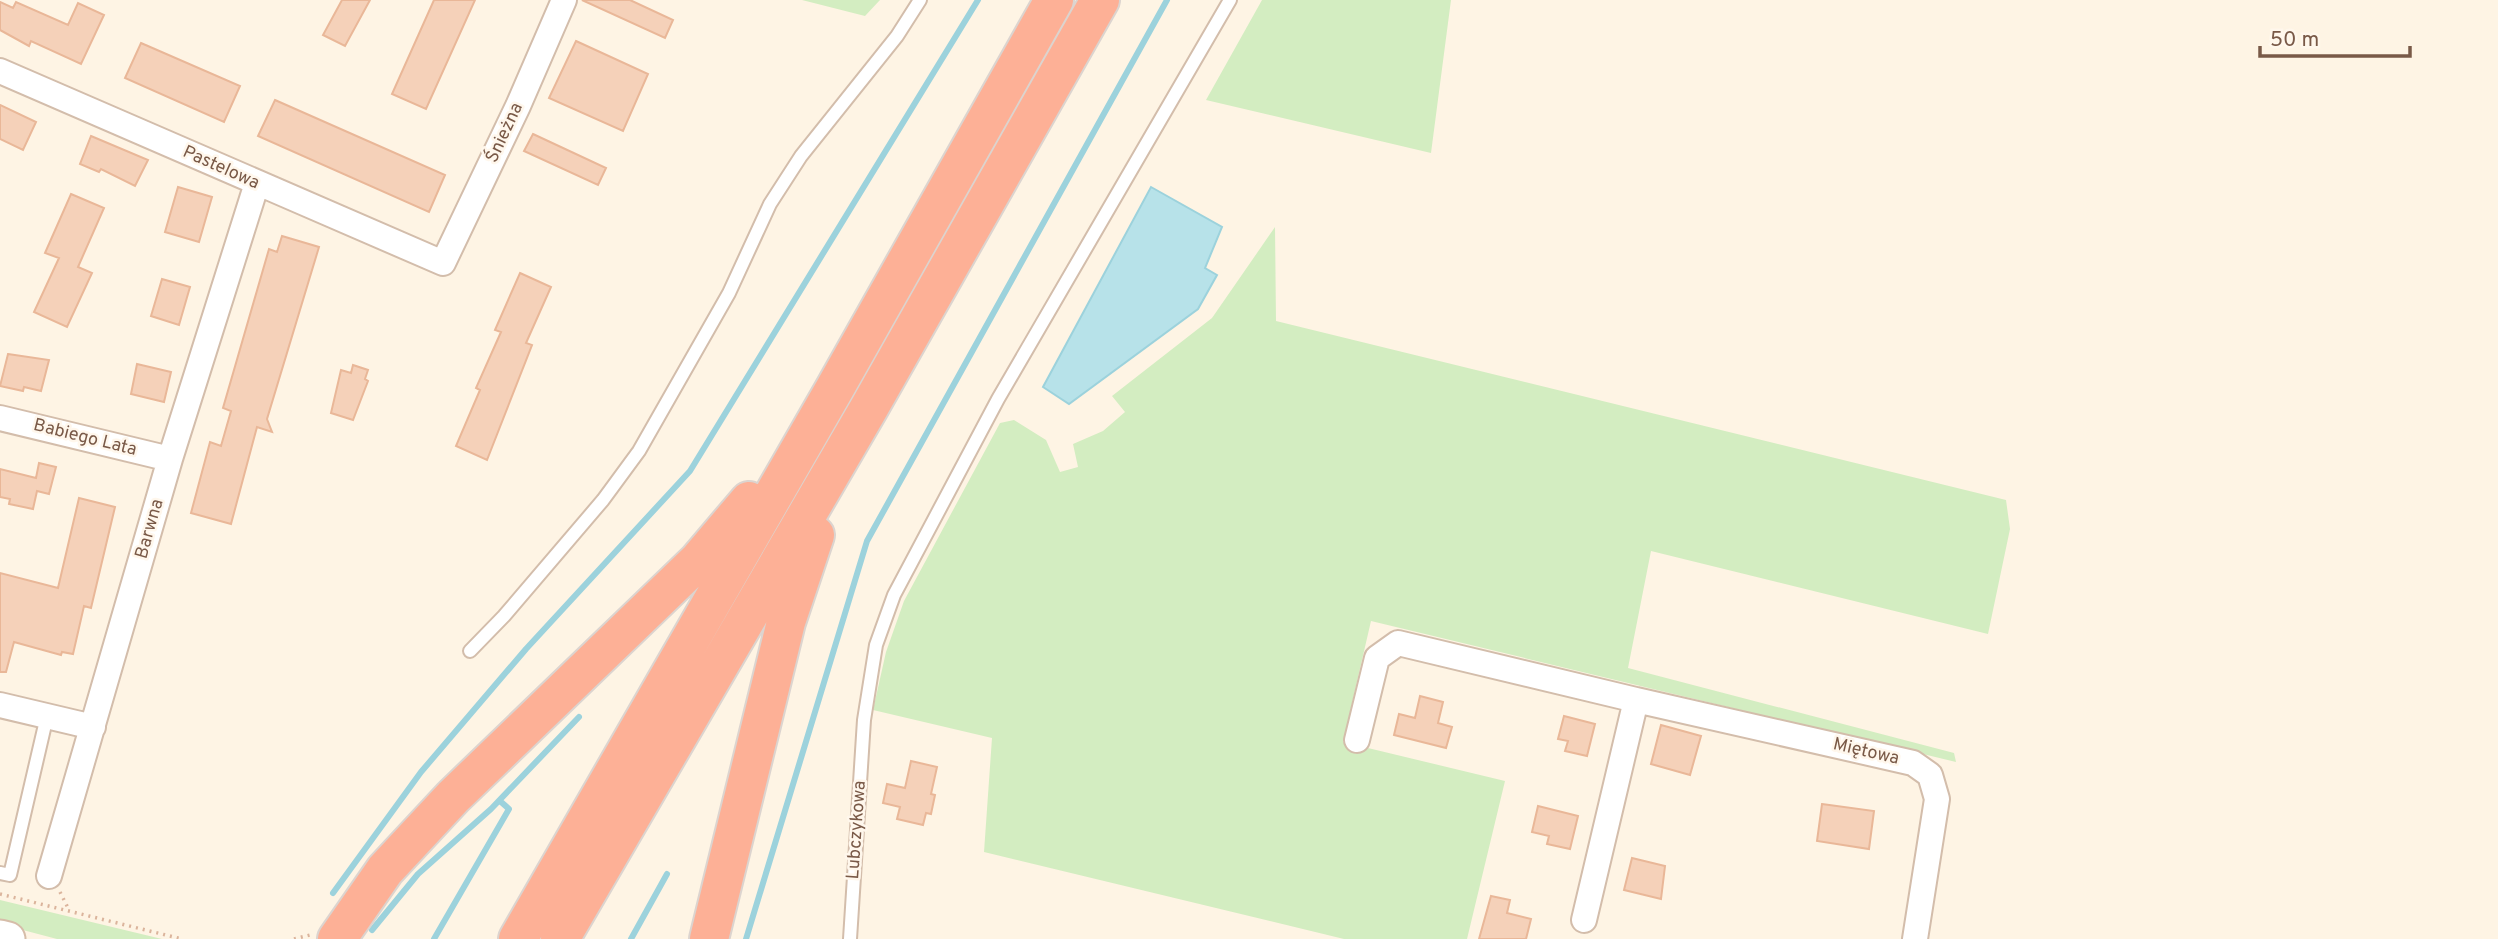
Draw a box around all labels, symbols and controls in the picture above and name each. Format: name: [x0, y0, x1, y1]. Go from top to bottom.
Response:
scale bar: [2260, 14, 2410, 58]
text: 50 m: [2270, 27, 2319, 54]
street label: Śnieżna: [479, 98, 529, 167]
street label: Pastelowa: [179, 141, 263, 195]
street label: Babiego Lata: [31, 414, 139, 462]
street label: Barwna: [130, 496, 170, 562]
street label: Miętowa: [1831, 733, 1901, 771]
street label: Lubczykowa: [842, 780, 872, 880]

